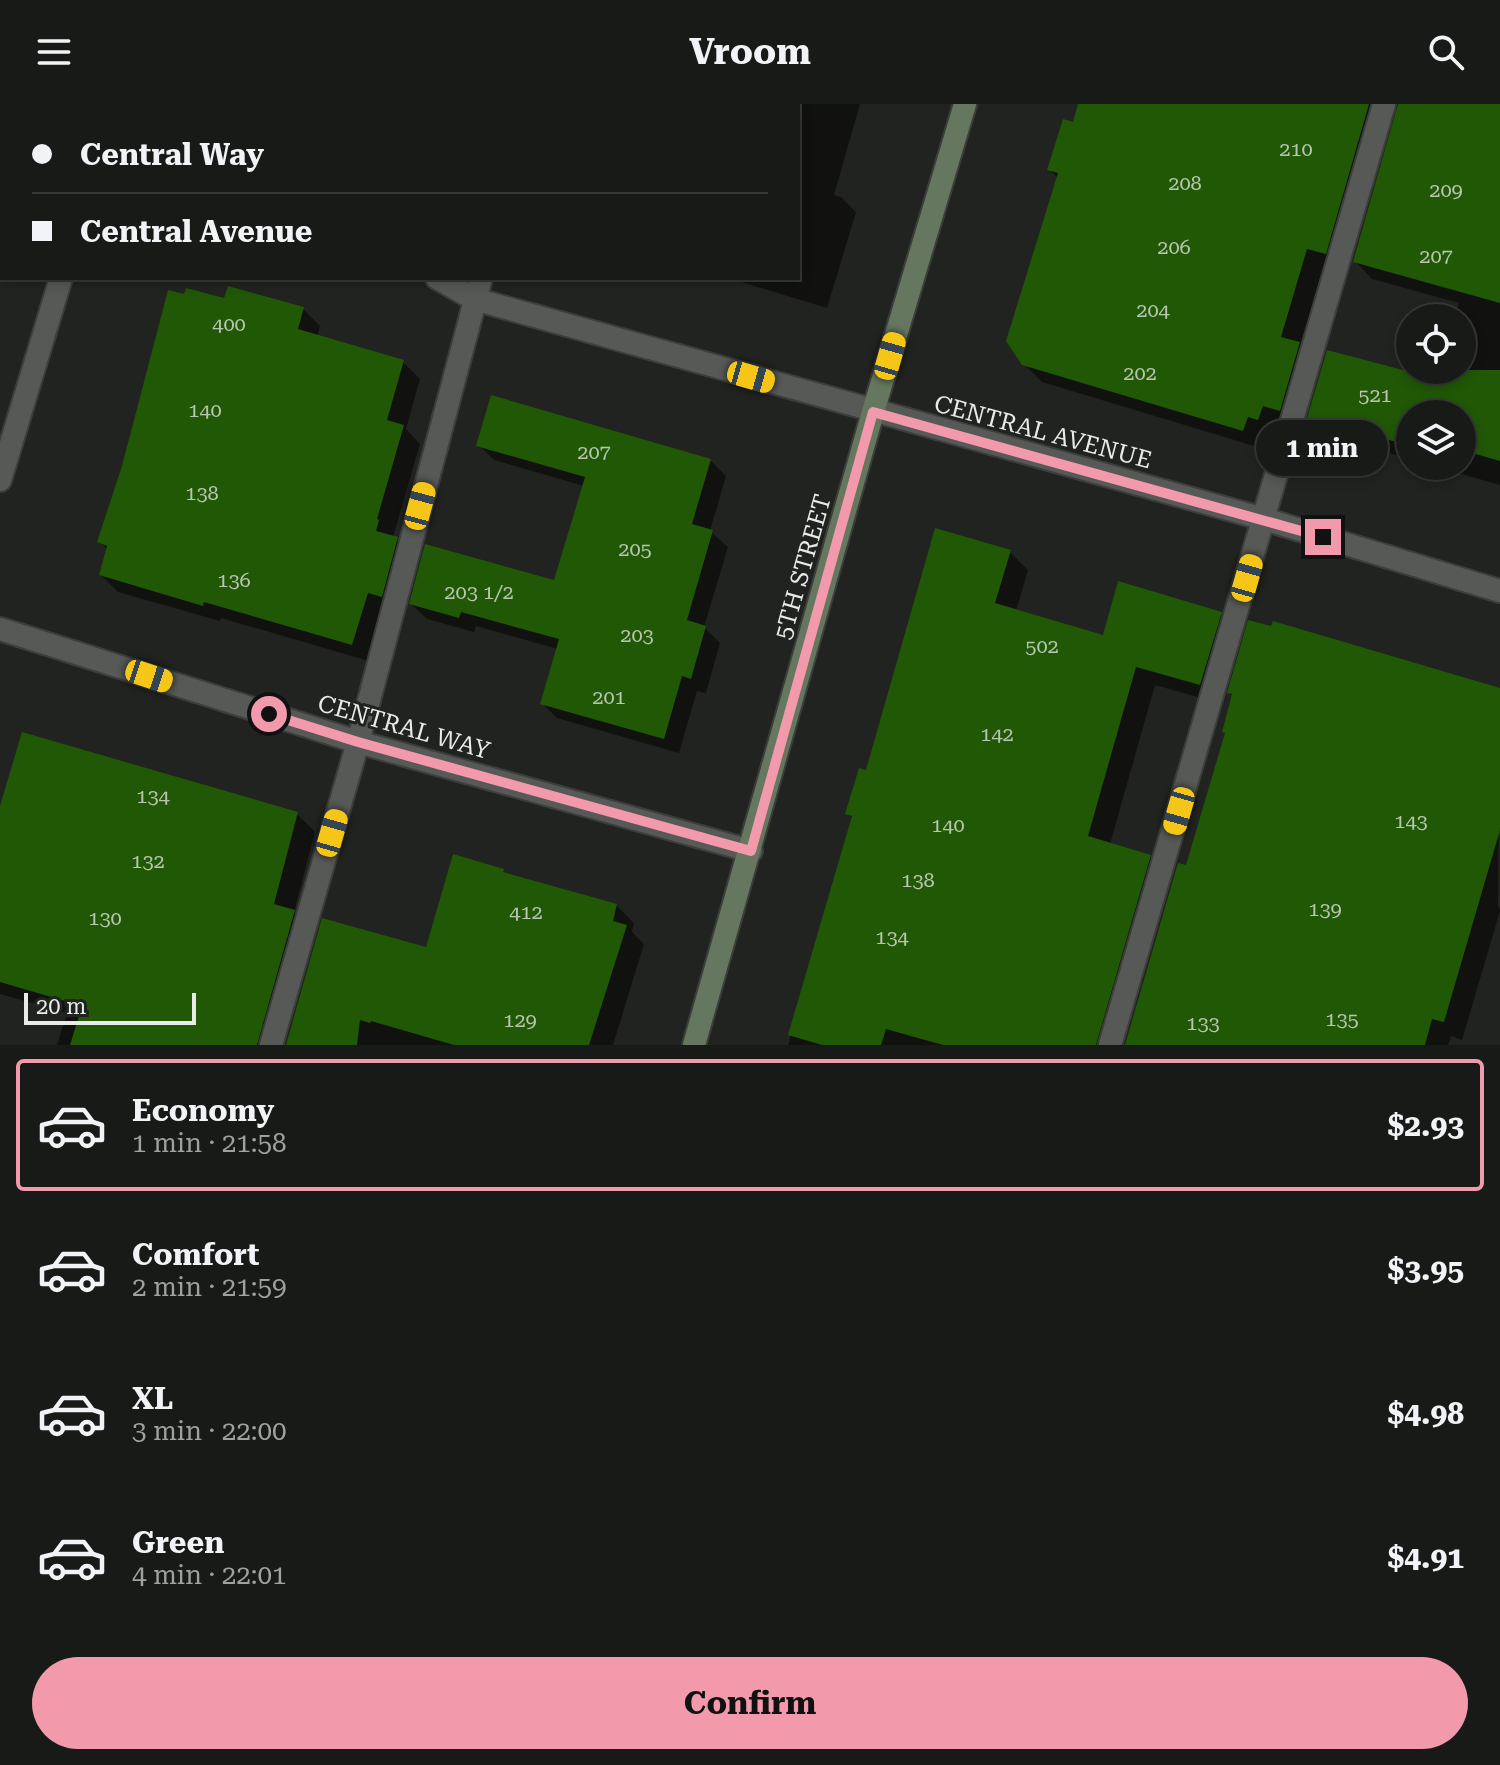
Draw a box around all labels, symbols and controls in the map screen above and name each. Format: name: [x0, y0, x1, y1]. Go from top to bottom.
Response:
icon: menu: [32, 30, 76, 74]
icon: search: [1424, 30, 1468, 74]
text: Vroom: [689, 31, 811, 73]
text: Central Way: [80, 137, 264, 172]
house number: 210: [1279, 137, 1313, 161]
house number: 208: [1168, 171, 1202, 195]
house number: 209: [1429, 178, 1463, 202]
text: Central Avenue: [80, 214, 312, 249]
house number: 206: [1157, 235, 1191, 259]
house number: 207: [1419, 244, 1453, 268]
house number: 204: [1136, 298, 1171, 322]
map controls: [1396, 304, 1476, 480]
button: locate: [1396, 304, 1476, 384]
house number: 400: [212, 312, 246, 336]
car: [872, 330, 908, 382]
car: [725, 359, 777, 395]
house number: 202: [1123, 361, 1157, 385]
house number: 521: [1358, 383, 1392, 407]
street label: CENTRAL AVENUE: [931, 389, 1155, 475]
house number: 140: [188, 398, 222, 422]
button: layers: [1396, 400, 1476, 480]
callout: 1 min: [1257, 421, 1389, 477]
text: 1 min: [1286, 433, 1358, 463]
house number: 207: [577, 440, 611, 464]
car: [402, 480, 438, 532]
house number: 138: [185, 481, 219, 505]
street label: 5TH STREET: [769, 491, 837, 643]
route end: [1305, 519, 1341, 555]
house number: 205: [618, 537, 652, 561]
car: [1229, 552, 1265, 604]
house number: 136: [217, 568, 251, 592]
house number: 203 1/2: [444, 580, 514, 604]
house number: 203: [620, 623, 654, 647]
house number: 502: [1025, 634, 1059, 658]
car: [122, 657, 176, 695]
house number: 201: [592, 685, 626, 709]
street label: CENTRAL WAY: [315, 689, 494, 765]
route start: [251, 696, 287, 732]
house number: 142: [980, 722, 1014, 746]
house number: 134: [136, 784, 171, 808]
car: [1161, 785, 1197, 837]
car: [314, 807, 350, 859]
house number: 143: [1394, 809, 1428, 833]
house number: 140: [931, 813, 965, 837]
house number: 132: [131, 849, 165, 873]
house number: 138: [901, 868, 935, 892]
house number: 139: [1308, 897, 1342, 921]
house number: 412: [509, 900, 543, 924]
house number: 130: [88, 906, 122, 930]
house number: 134: [875, 925, 910, 949]
scale bar: [24, 989, 196, 1025]
text: 20 m: [36, 994, 86, 1019]
house number: 135: [1325, 1007, 1359, 1031]
house number: 129: [503, 1008, 537, 1032]
house number: 133: [1186, 1011, 1220, 1035]
icon: car: [36, 1089, 108, 1161]
text: Economy: [132, 1093, 274, 1128]
text: $2.93: [1387, 1108, 1464, 1143]
text: 1 min · 21:58: [132, 1128, 287, 1158]
icon: car: [36, 1233, 108, 1305]
text: Comfort: [132, 1237, 259, 1272]
text: $3.95: [1387, 1252, 1464, 1287]
text: 2 min · 21:59: [132, 1272, 287, 1302]
icon: car: [36, 1377, 108, 1449]
text: XL: [132, 1381, 173, 1416]
text: $4.98: [1387, 1396, 1464, 1431]
text: 3 min · 22:00: [132, 1416, 287, 1446]
icon: car: [36, 1521, 108, 1593]
text: Green: [132, 1525, 224, 1560]
text: $4.91: [1387, 1540, 1464, 1575]
text: 4 min · 22:01: [132, 1560, 287, 1590]
button: Confirm: [32, 1657, 1468, 1749]

